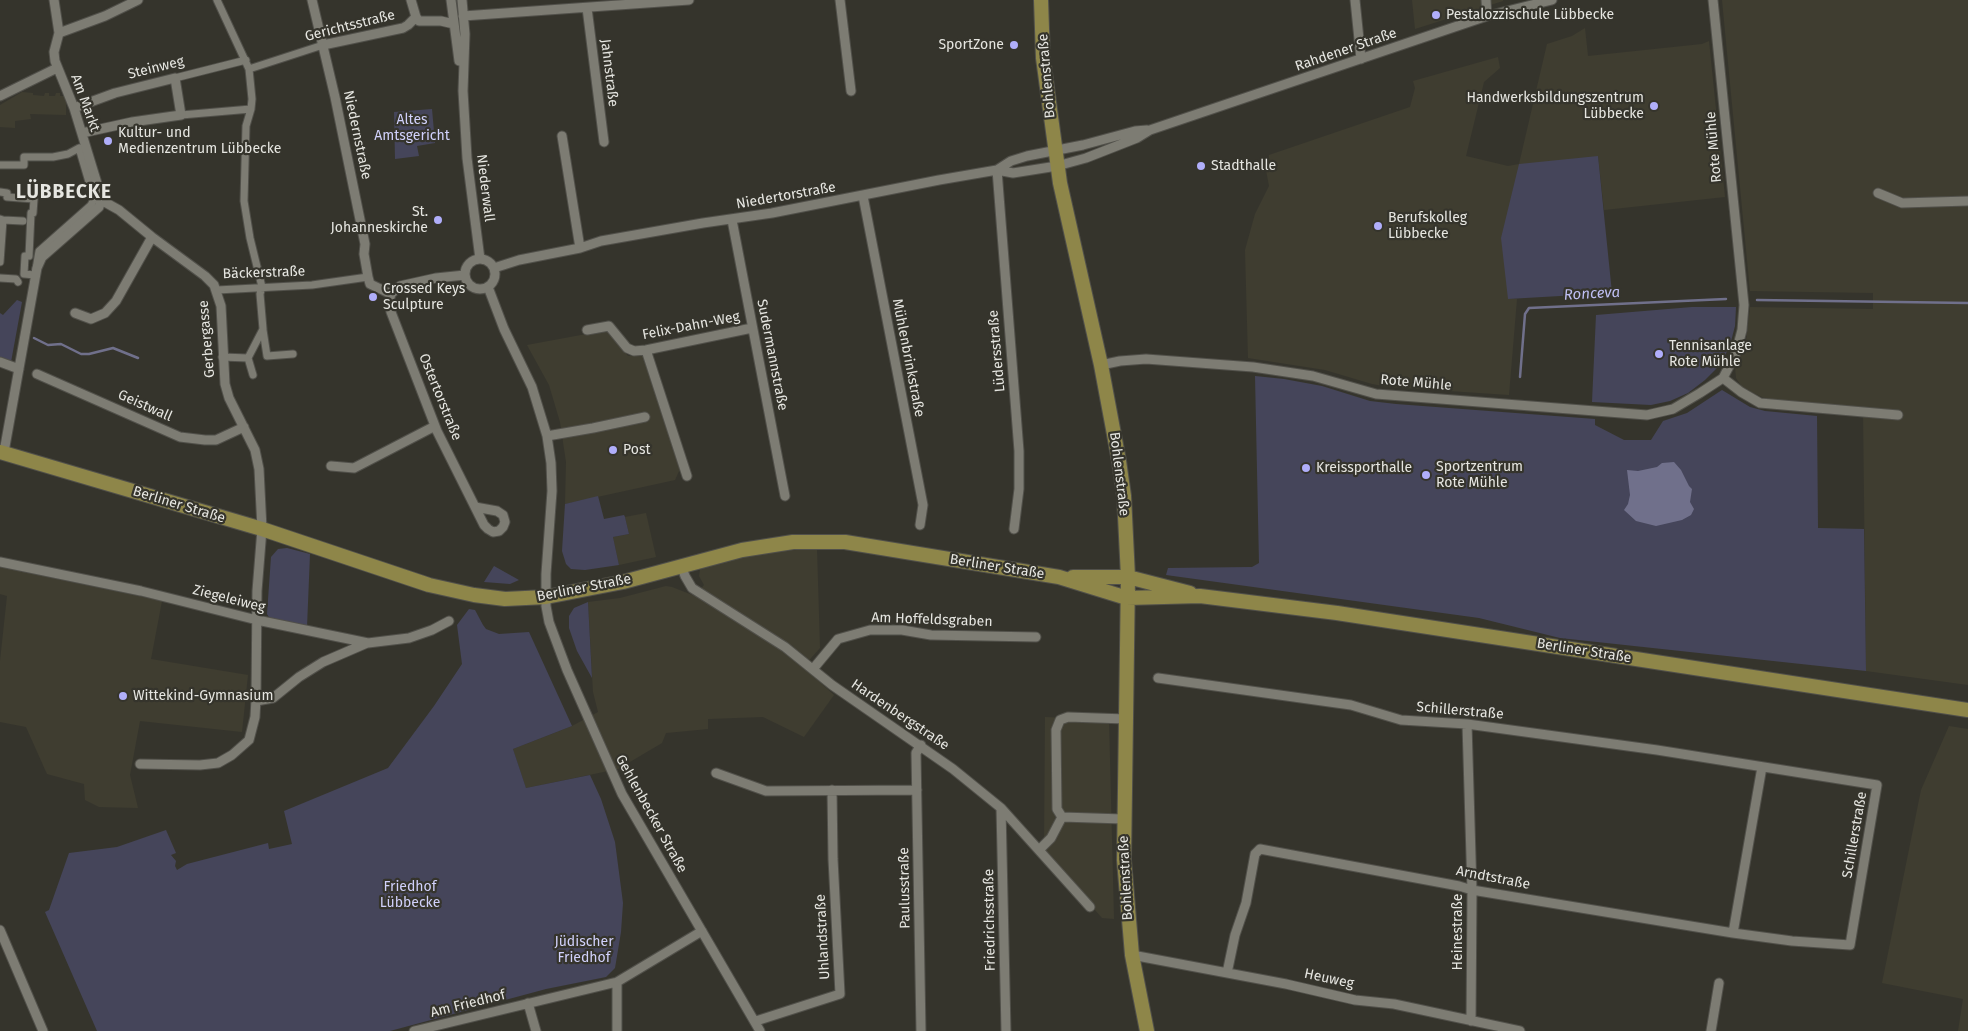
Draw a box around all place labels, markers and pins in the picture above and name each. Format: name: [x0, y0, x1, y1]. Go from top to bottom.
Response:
place label: Pestalozzischule Lübbecke: [1446, 7, 1614, 23]
marker: Pestalozzischule Lübbecke: [1430, 9, 1442, 21]
place label: SportZone: [938, 37, 1004, 53]
marker: SportZone: [1008, 39, 1020, 51]
place label: Handwerksbildungszentrum Lübbecke: [1466, 90, 1644, 122]
marker: Handwerksbildungszentrum Lübbecke: [1648, 100, 1660, 112]
place label: Kultur- und Medienzentrum Lübbecke: [118, 125, 281, 158]
marker: Kultur- und Medienzentrum Lübbecke: [102, 135, 114, 147]
place label: Stadthalle: [1211, 158, 1276, 174]
marker: Stadthalle: [1195, 160, 1207, 172]
place label: St. Johanneskirche: [331, 204, 428, 236]
place label: Berufskolleg Lübbecke: [1388, 210, 1467, 242]
marker: St. Johanneskirche: [432, 214, 444, 226]
marker: Berufskolleg Lübbecke: [1372, 220, 1384, 232]
place label: Crossed Keys Sculpture: [383, 281, 465, 314]
marker: Crossed Keys Sculpture: [367, 291, 379, 303]
place label: Tennisanlage Rote Mühle: [1669, 338, 1752, 371]
marker: Tennisanlage Rote Mühle: [1653, 348, 1665, 360]
place label: Post: [623, 442, 650, 458]
marker: Post: [607, 444, 619, 456]
place label: Sportzentrum Rote Mühle: [1436, 459, 1523, 492]
place label: Kreissporthalle: [1316, 460, 1412, 476]
marker: Kreissporthalle: [1300, 462, 1312, 474]
marker: Sportzentrum Rote Mühle: [1420, 469, 1432, 481]
place label: Wittekind-Gymnasium: [133, 688, 273, 704]
marker: Wittekind-Gymnasium: [117, 690, 129, 702]

